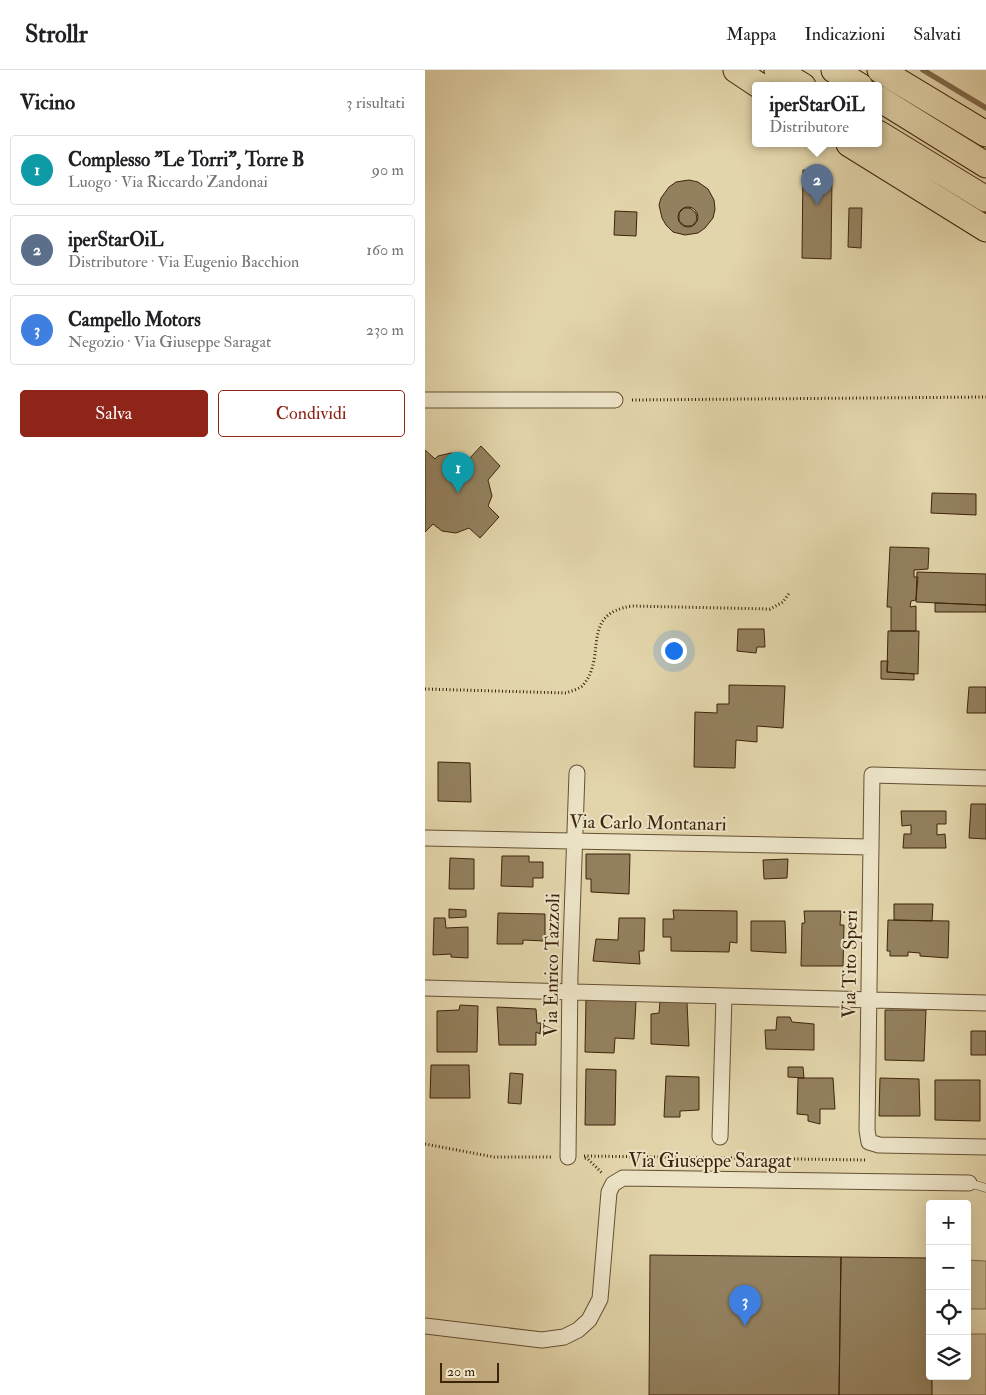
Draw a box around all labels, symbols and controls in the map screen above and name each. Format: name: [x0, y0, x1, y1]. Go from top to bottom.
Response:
text: Strollr: [25, 19, 88, 50]
text: Mappa: [726, 23, 776, 46]
text: Indicazioni: [804, 23, 885, 46]
text: Salvati: [913, 23, 961, 46]
popup: [752, 82, 882, 147]
text: Vicino: [20, 89, 75, 116]
text: 3 risultati: [346, 93, 405, 113]
text: iperStarOiL: [769, 93, 865, 117]
text: Distributore: [769, 117, 849, 137]
text: Complesso "Le Torri", Torre B: [68, 148, 304, 172]
text: 1: [34, 160, 40, 180]
text: 90 m: [372, 160, 404, 180]
pin: 2: [801, 164, 833, 205]
text: Luogo · Via Riccardo Zandonai: [68, 172, 268, 192]
text: iperStarOiL: [68, 228, 163, 252]
text: 2: [33, 240, 41, 260]
text: 160 m: [366, 240, 404, 260]
text: Distributore · Via Eugenio Bacchion: [68, 252, 299, 272]
text: Campello Motors: [68, 308, 201, 332]
text: 3: [34, 320, 40, 340]
text: 230 m: [366, 320, 404, 340]
text: Negozio · Via Giuseppe Saragat: [68, 332, 271, 352]
button: Salva: [20, 390, 208, 437]
button: Condividi: [218, 390, 405, 437]
pin: 1: [442, 452, 474, 493]
your location: [661, 638, 687, 664]
street label: Via Carlo Montanari: [569, 810, 727, 836]
street label: Via Enrico Tazzoli: [539, 893, 565, 1037]
street label: Via Tito Speri: [837, 910, 864, 1019]
street label: Via Giuseppe Saragat: [628, 1149, 792, 1174]
map controls: [926, 1200, 971, 1380]
button: +: [926, 1200, 971, 1245]
button: −: [926, 1245, 971, 1290]
pin: 3: [729, 1285, 761, 1326]
button: locate: [926, 1290, 971, 1335]
button: layers: [926, 1335, 971, 1380]
scale bar: [440, 1360, 499, 1383]
text: 20 m: [447, 1363, 475, 1380]

